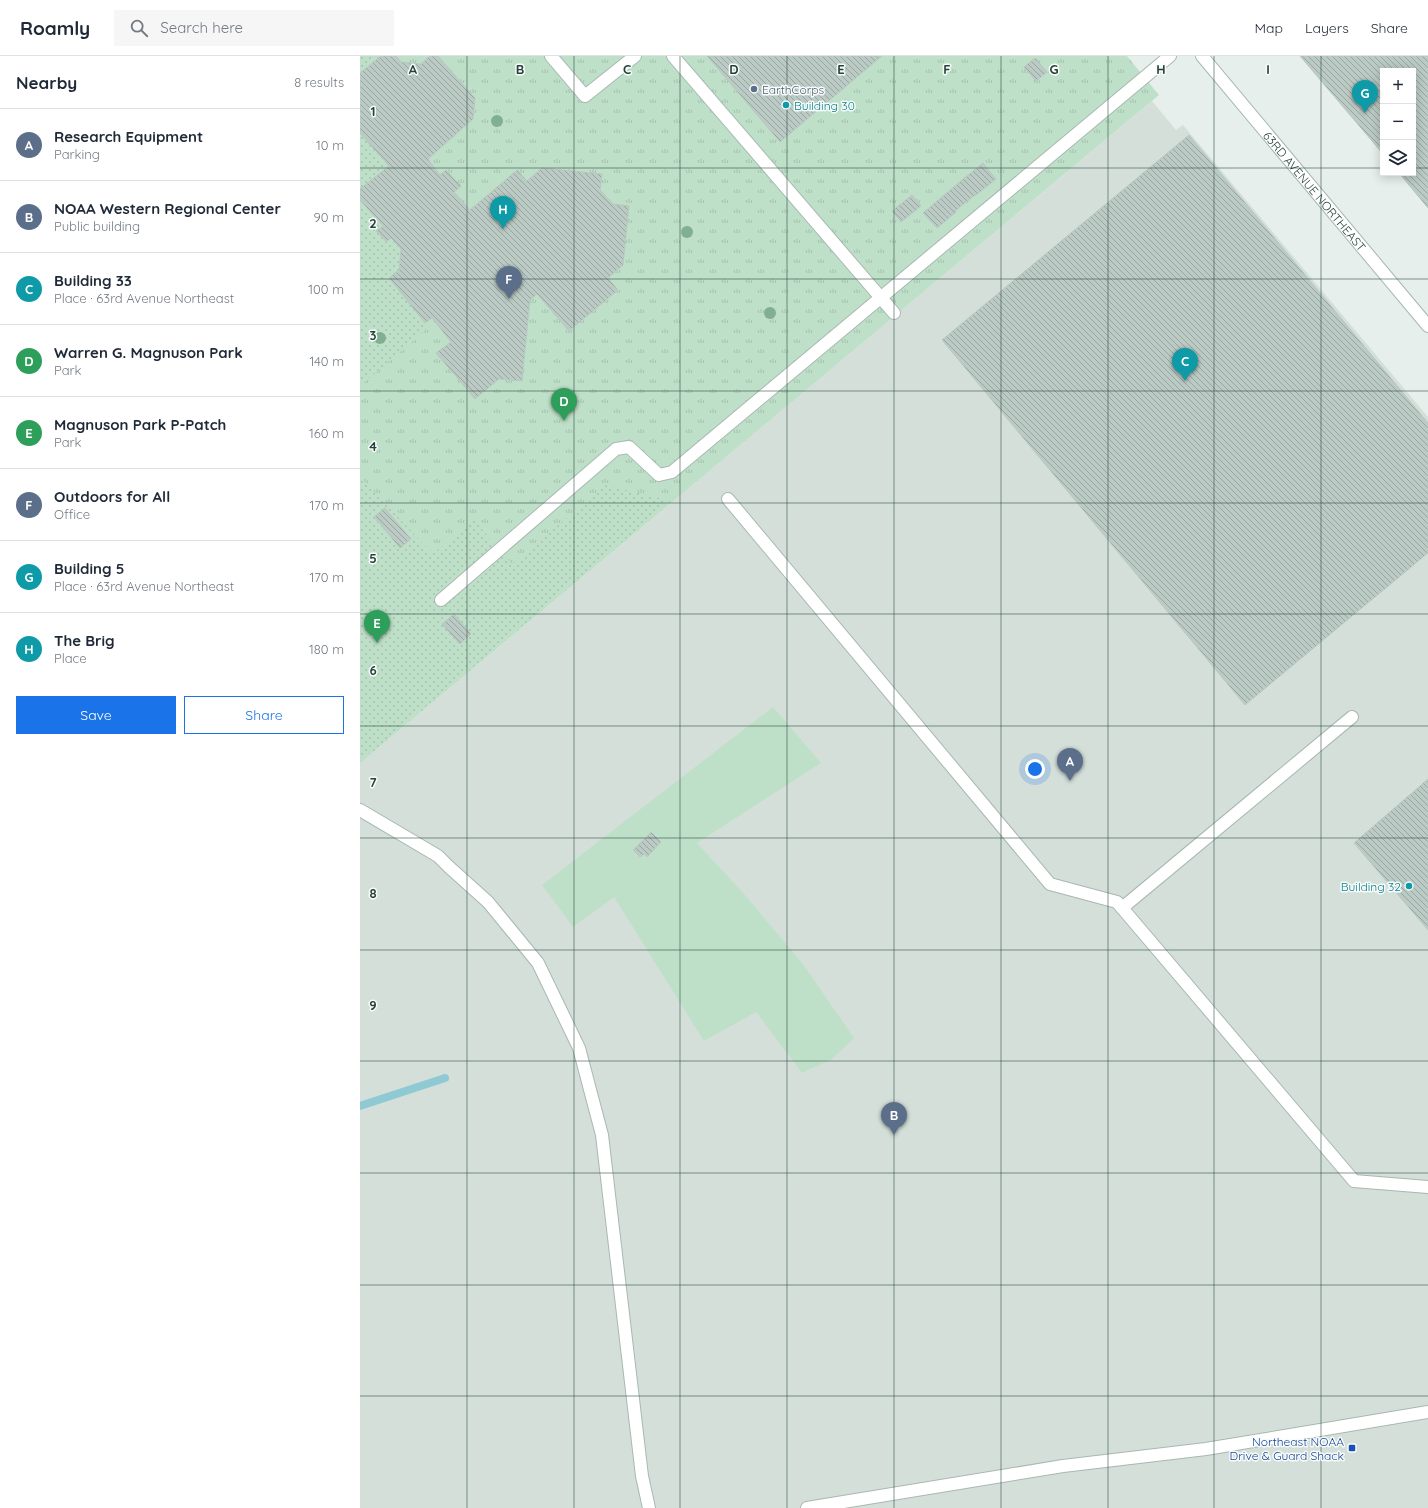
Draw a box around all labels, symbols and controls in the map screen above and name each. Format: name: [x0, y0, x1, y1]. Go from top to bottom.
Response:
search box: [114, 10, 394, 46]
text: Roamly: [20, 16, 90, 40]
icon: search: [128, 17, 150, 39]
text: Search here: [160, 18, 243, 37]
text: Map: [1254, 19, 1283, 37]
text: Layers: [1305, 19, 1349, 37]
text: Share: [1371, 19, 1408, 37]
text: A: [409, 61, 418, 77]
text: B: [516, 61, 524, 77]
text: C: [623, 61, 631, 77]
text: D: [729, 61, 739, 77]
text: E: [837, 61, 845, 77]
text: F: [943, 61, 951, 77]
text: G: [1049, 61, 1059, 77]
text: H: [1156, 61, 1166, 77]
text: I: [1266, 61, 1270, 77]
map controls: [1380, 68, 1416, 176]
button: +: [1380, 68, 1416, 104]
text: Nearby: [16, 72, 77, 93]
text: 8 results: [294, 74, 344, 90]
pin: G: [1352, 80, 1378, 113]
place label: EarthCorps: [762, 82, 825, 97]
marker: EarthCorps: [749, 84, 759, 94]
place label: Building 30: [794, 98, 855, 113]
marker: Building 30: [781, 100, 791, 110]
text: 1: [370, 103, 376, 119]
button: −: [1380, 104, 1416, 140]
text: Research Equipment: [54, 127, 203, 146]
street label: 63RD AVENUE NORTHEAST: [1260, 128, 1369, 254]
text: A: [25, 137, 33, 153]
text: 10 m: [316, 137, 344, 153]
button: layers: [1380, 140, 1416, 176]
text: Parking: [54, 146, 100, 162]
pin: H: [490, 196, 516, 229]
text: NOAA Western Regional Center: [54, 199, 281, 218]
text: B: [25, 209, 33, 225]
text: 90 m: [314, 209, 344, 225]
text: 2: [369, 215, 377, 231]
text: Public building: [54, 218, 140, 234]
pin: F: [496, 266, 522, 299]
text: Building 33: [54, 271, 132, 290]
text: C: [25, 281, 33, 297]
text: 100 m: [308, 281, 344, 297]
text: Place · 63rd Avenue Northeast: [54, 290, 234, 306]
text: 3: [370, 327, 377, 343]
text: Warren G. Magnuson Park: [54, 343, 243, 362]
pin: C: [1172, 348, 1198, 381]
text: D: [24, 353, 34, 369]
text: 140 m: [309, 353, 344, 369]
text: Park: [54, 362, 82, 378]
pin: D: [551, 388, 577, 421]
text: Magnuson Park P-Patch: [54, 415, 226, 434]
text: E: [25, 425, 33, 441]
text: 160 m: [309, 425, 344, 441]
text: Park: [54, 434, 82, 450]
text: 4: [369, 438, 377, 454]
text: Outdoors for All: [54, 487, 170, 506]
text: F: [25, 497, 33, 513]
text: 170 m: [309, 497, 344, 513]
text: Office: [54, 506, 90, 522]
text: 5: [369, 550, 377, 566]
text: Building 5: [54, 559, 124, 578]
text: G: [24, 569, 34, 585]
text: 170 m: [309, 569, 344, 585]
text: Place · 63rd Avenue Northeast: [54, 578, 234, 594]
pin: E: [364, 610, 390, 643]
text: The Brig: [54, 631, 115, 650]
text: H: [24, 641, 34, 657]
text: 180 m: [309, 641, 344, 657]
text: Place: [54, 650, 87, 666]
text: 6: [369, 662, 377, 678]
button: Save: [16, 696, 176, 734]
button: Share: [184, 696, 344, 734]
pin: A: [1057, 748, 1083, 781]
your location: [1025, 759, 1045, 779]
text: 7: [369, 774, 377, 790]
place label: Building 32: [1341, 879, 1401, 894]
marker: Building 32: [1404, 881, 1414, 891]
text: 8: [369, 885, 377, 901]
text: 9: [369, 997, 377, 1013]
pin: B: [881, 1102, 907, 1135]
place label: Northeast NOAA Drive & Guard Shack: [1230, 1434, 1344, 1463]
marker: Northeast NOAA Drive & Guard Shack: [1347, 1443, 1357, 1453]

